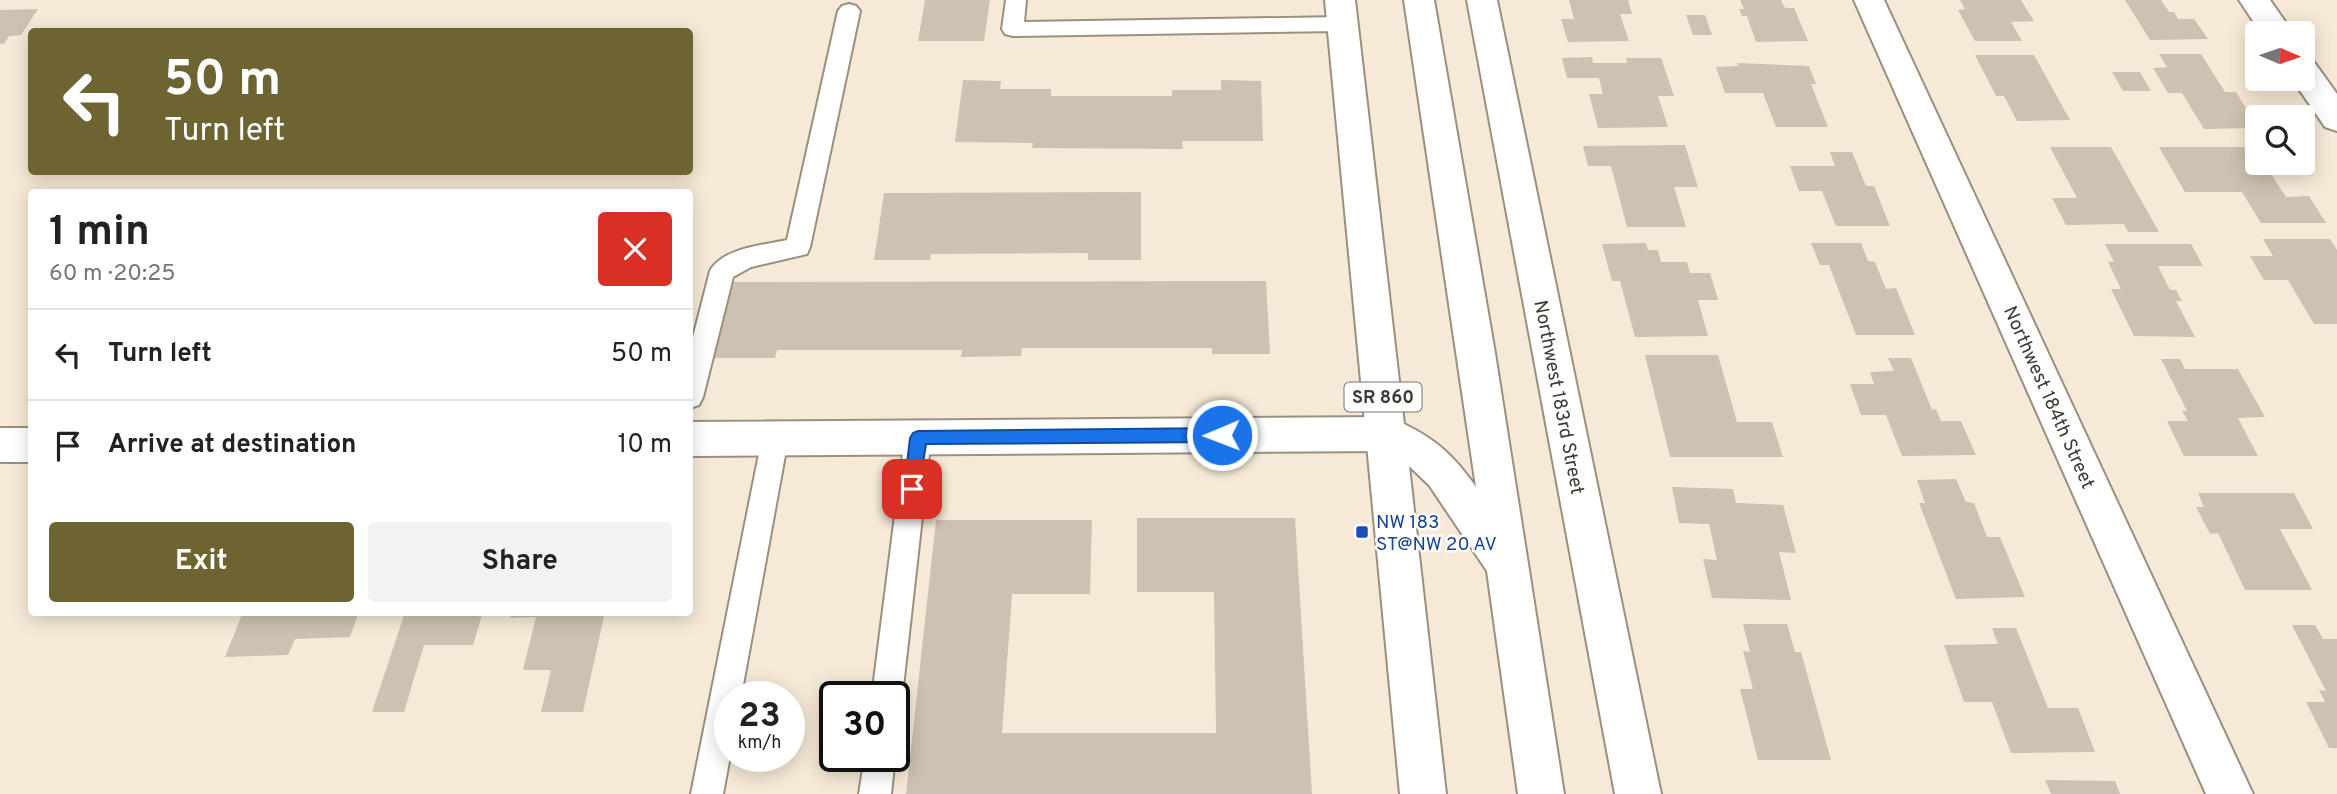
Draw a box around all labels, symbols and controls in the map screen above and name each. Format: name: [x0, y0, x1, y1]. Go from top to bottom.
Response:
north arrow: [2245, 21, 2315, 91]
map controls: [2245, 21, 2315, 175]
text: 50 m: [164, 51, 281, 113]
icon: left: [49, 56, 140, 147]
button: search: [2245, 105, 2315, 175]
text: Turn left: [164, 112, 285, 152]
text: 1 min: [49, 207, 150, 260]
button: close: [598, 212, 672, 286]
text: 60 m · 20:25: [49, 260, 176, 289]
street label: Northwest 183rd Street: [1527, 298, 1589, 497]
street label: Northwest 184th Street: [1997, 303, 2099, 493]
icon: left: [49, 336, 87, 374]
text: Turn left: [108, 338, 212, 371]
text: 50 m: [611, 338, 672, 371]
road number: SR 860: [1344, 382, 1422, 412]
position arrow: [1185, 398, 1259, 472]
icon: arrive: [49, 427, 87, 465]
text: Arrive at destination: [108, 429, 356, 462]
text: 10 m: [617, 429, 672, 462]
pin: [882, 459, 942, 519]
icon: arrive: [893, 470, 931, 508]
place label: NW 183 ST@NW 20 AV: [1376, 511, 1497, 557]
button: Exit: [49, 522, 354, 602]
button: Share: [368, 522, 672, 602]
marker: NW 183 ST@NW 20 AV: [1354, 524, 1370, 540]
speed limit sign: 30: [819, 681, 910, 772]
text: 23: [738, 695, 781, 739]
text: km/h: [738, 732, 781, 755]

